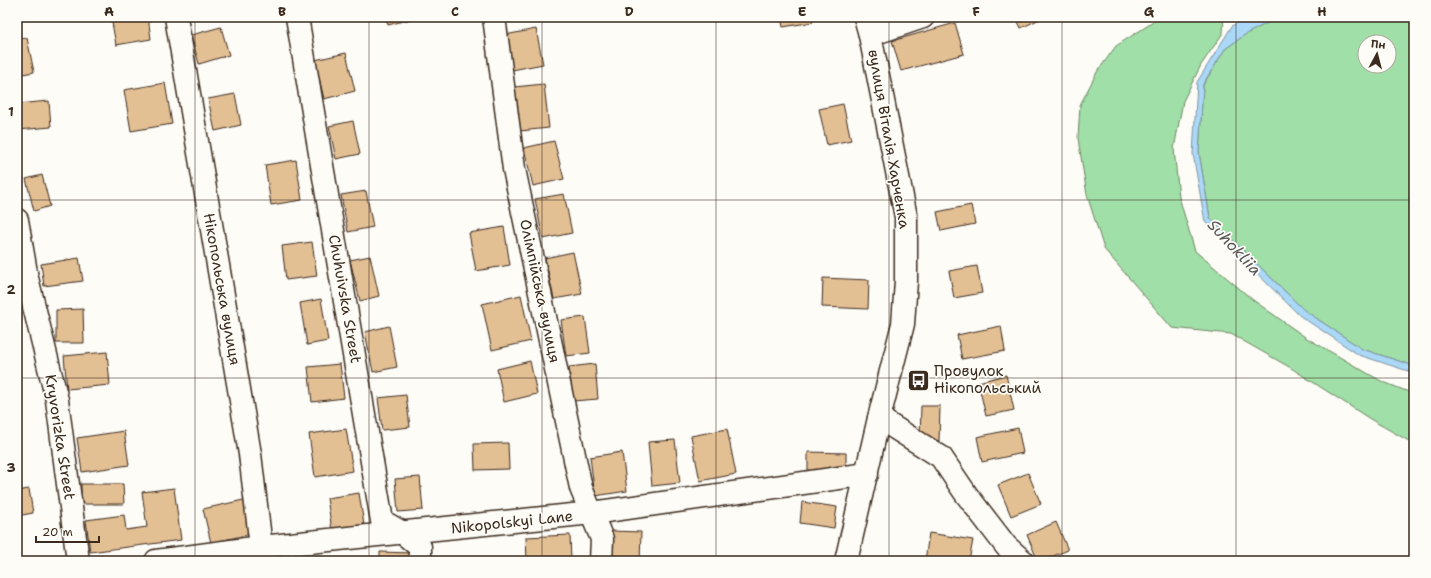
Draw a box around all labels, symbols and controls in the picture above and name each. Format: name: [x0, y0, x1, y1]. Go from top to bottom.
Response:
text: A: [104, 3, 114, 20]
text: B: [278, 3, 286, 20]
text: C: [451, 3, 459, 20]
text: D: [624, 3, 634, 20]
text: E: [798, 3, 807, 20]
text: F: [972, 3, 980, 20]
text: G: [1144, 3, 1155, 20]
text: H: [1317, 3, 1327, 20]
north arrow: [1357, 34, 1397, 74]
text: Пн: [1370, 36, 1386, 53]
street label: вулиця Віталія Харченка: [863, 48, 915, 231]
text: 1: [8, 103, 14, 120]
street label: Нікопольська вулиця: [199, 211, 245, 367]
water label: Suhokliia: [1203, 215, 1266, 280]
street label: Олімпійська вулиця: [515, 217, 565, 365]
street label: Chuhuivska Street: [324, 233, 366, 365]
text: 2: [6, 281, 16, 298]
place label: Провулок Нікопольський: [934, 361, 1041, 398]
bus stop icon: Провулок Нікопольський: [905, 367, 931, 393]
street label: Kryvorizka Street: [40, 373, 80, 501]
text: 3: [6, 459, 16, 476]
street label: Nikopolskyi Lane: [450, 506, 574, 538]
scale bar: [36, 518, 99, 544]
text: 20 m: [42, 524, 73, 540]

